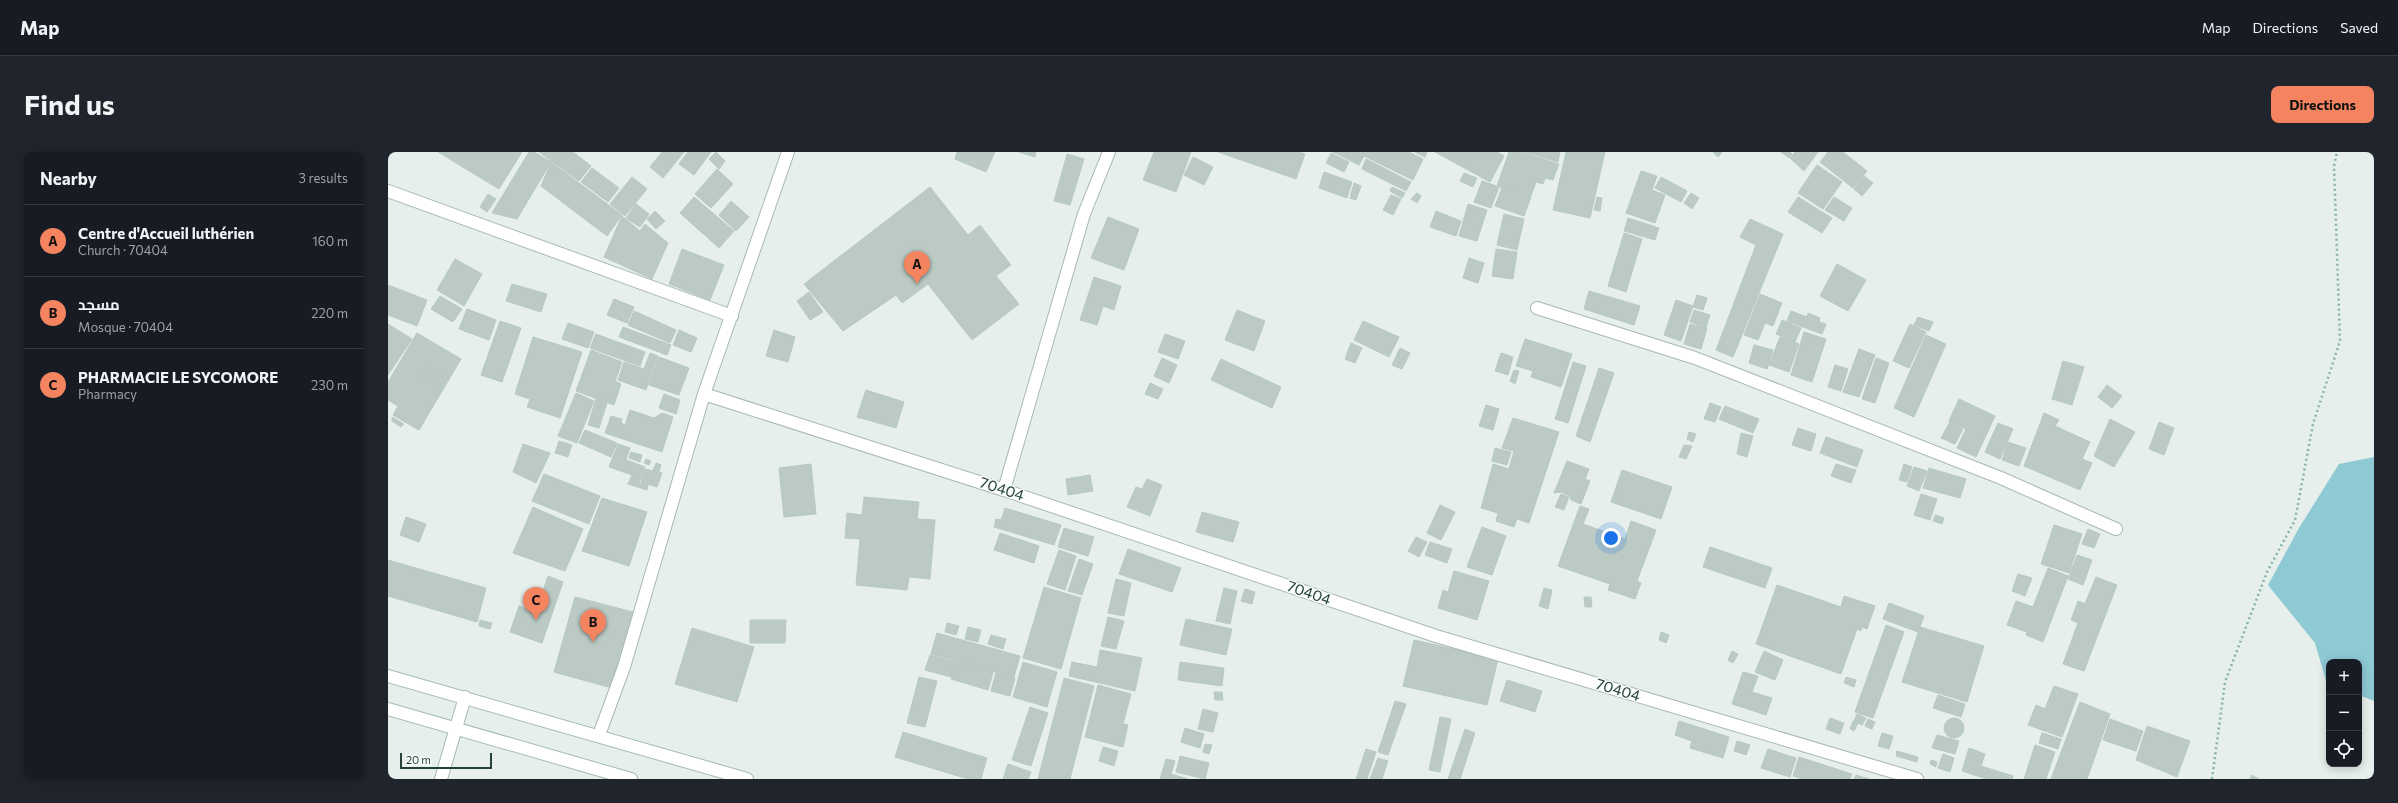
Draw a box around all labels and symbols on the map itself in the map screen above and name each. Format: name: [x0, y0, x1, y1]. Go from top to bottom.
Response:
pin: A: [904, 251, 930, 284]
street label: 70404: [978, 472, 1027, 504]
your location: [1601, 528, 1621, 548]
street label: 70404: [1285, 576, 1334, 608]
pin: C: [523, 587, 549, 620]
pin: B: [580, 609, 606, 642]
street label: 70404: [1594, 674, 1643, 704]
scale bar: [400, 751, 492, 770]

